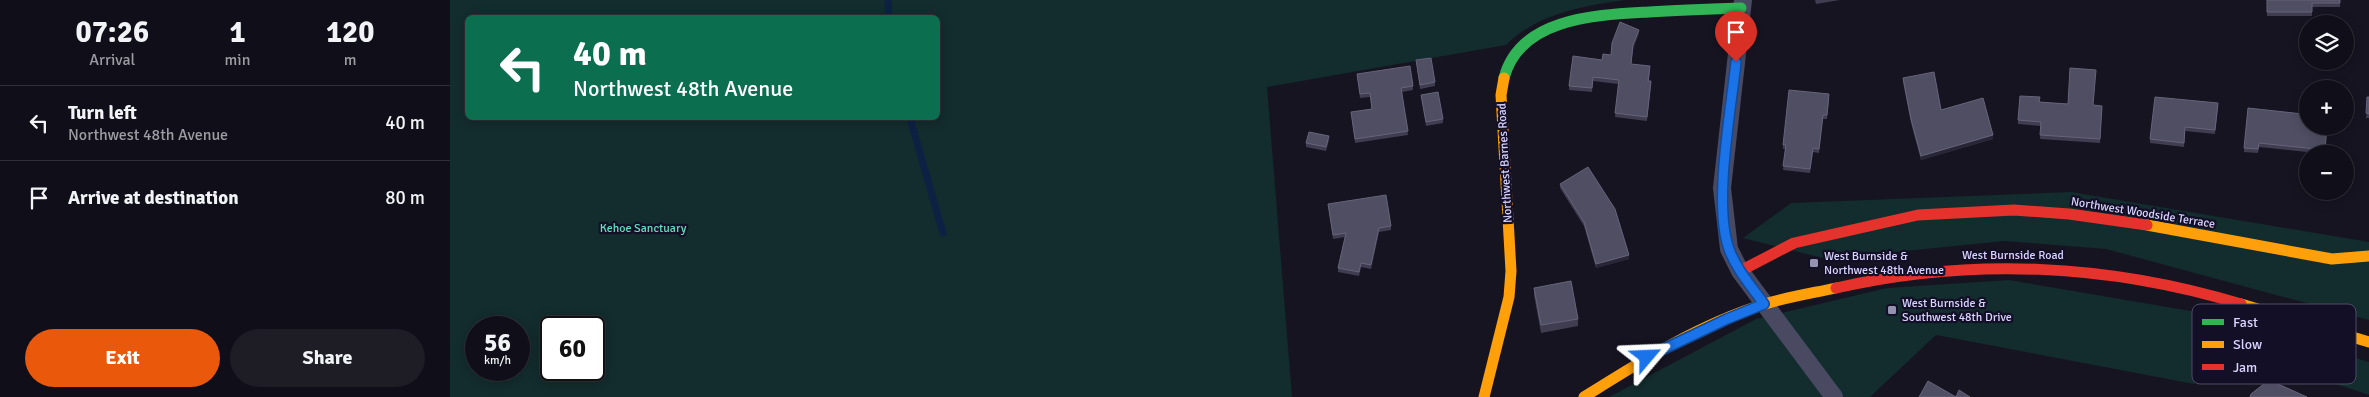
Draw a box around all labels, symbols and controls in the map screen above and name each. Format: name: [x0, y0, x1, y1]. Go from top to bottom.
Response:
pin: [1715, 11, 1757, 62]
text: 07:26: [75, 14, 149, 51]
text: 1: [229, 14, 246, 51]
text: 120: [326, 14, 374, 51]
map controls: [2299, 15, 2354, 200]
button: layers: [2299, 15, 2354, 70]
icon: arrive: [1722, 18, 1750, 46]
text: 40 m: [573, 32, 647, 75]
icon: left: [490, 35, 555, 100]
text: Arrival: [89, 50, 135, 70]
text: min: [225, 50, 250, 70]
text: m: [344, 50, 357, 70]
text: Northwest 48th Avenue: [573, 75, 793, 102]
button: +: [2299, 80, 2354, 135]
text: Turn left: [68, 101, 137, 125]
street label: Northwest Barnes Road: [1494, 103, 1516, 223]
icon: left: [25, 109, 53, 137]
text: 40 m: [385, 111, 425, 135]
text: Northwest 48th Avenue: [68, 125, 228, 145]
button: −: [2299, 145, 2354, 200]
icon: arrive: [25, 184, 53, 212]
text: Arrive at destination: [68, 186, 239, 210]
text: 80 m: [385, 186, 425, 210]
street label: Northwest Woodside Terrace: [2070, 194, 2216, 232]
park label: Kehoe Sanctuary: [600, 221, 687, 236]
street label: West Burnside Road: [1962, 248, 2064, 263]
place label: West Burnside & Northwest 48th Avenue: [1824, 249, 1944, 278]
marker: West Burnside & Northwest 48th Avenue: [1808, 257, 1820, 269]
place label: West Burnside & Southwest 48th Drive: [1902, 296, 2012, 325]
marker: West Burnside & Southwest 48th Drive: [1886, 304, 1898, 316]
legend: [2192, 304, 2356, 384]
text: Fast: [2233, 314, 2258, 331]
speed limit sign: 60: [540, 316, 605, 381]
text: 56: [484, 327, 511, 358]
button: Exit: [25, 329, 220, 387]
button: Share: [230, 329, 425, 387]
position arrow: [1620, 330, 1672, 382]
text: Slow: [2233, 336, 2262, 353]
text: km/h: [484, 353, 511, 368]
text: Jam: [2233, 359, 2257, 376]

